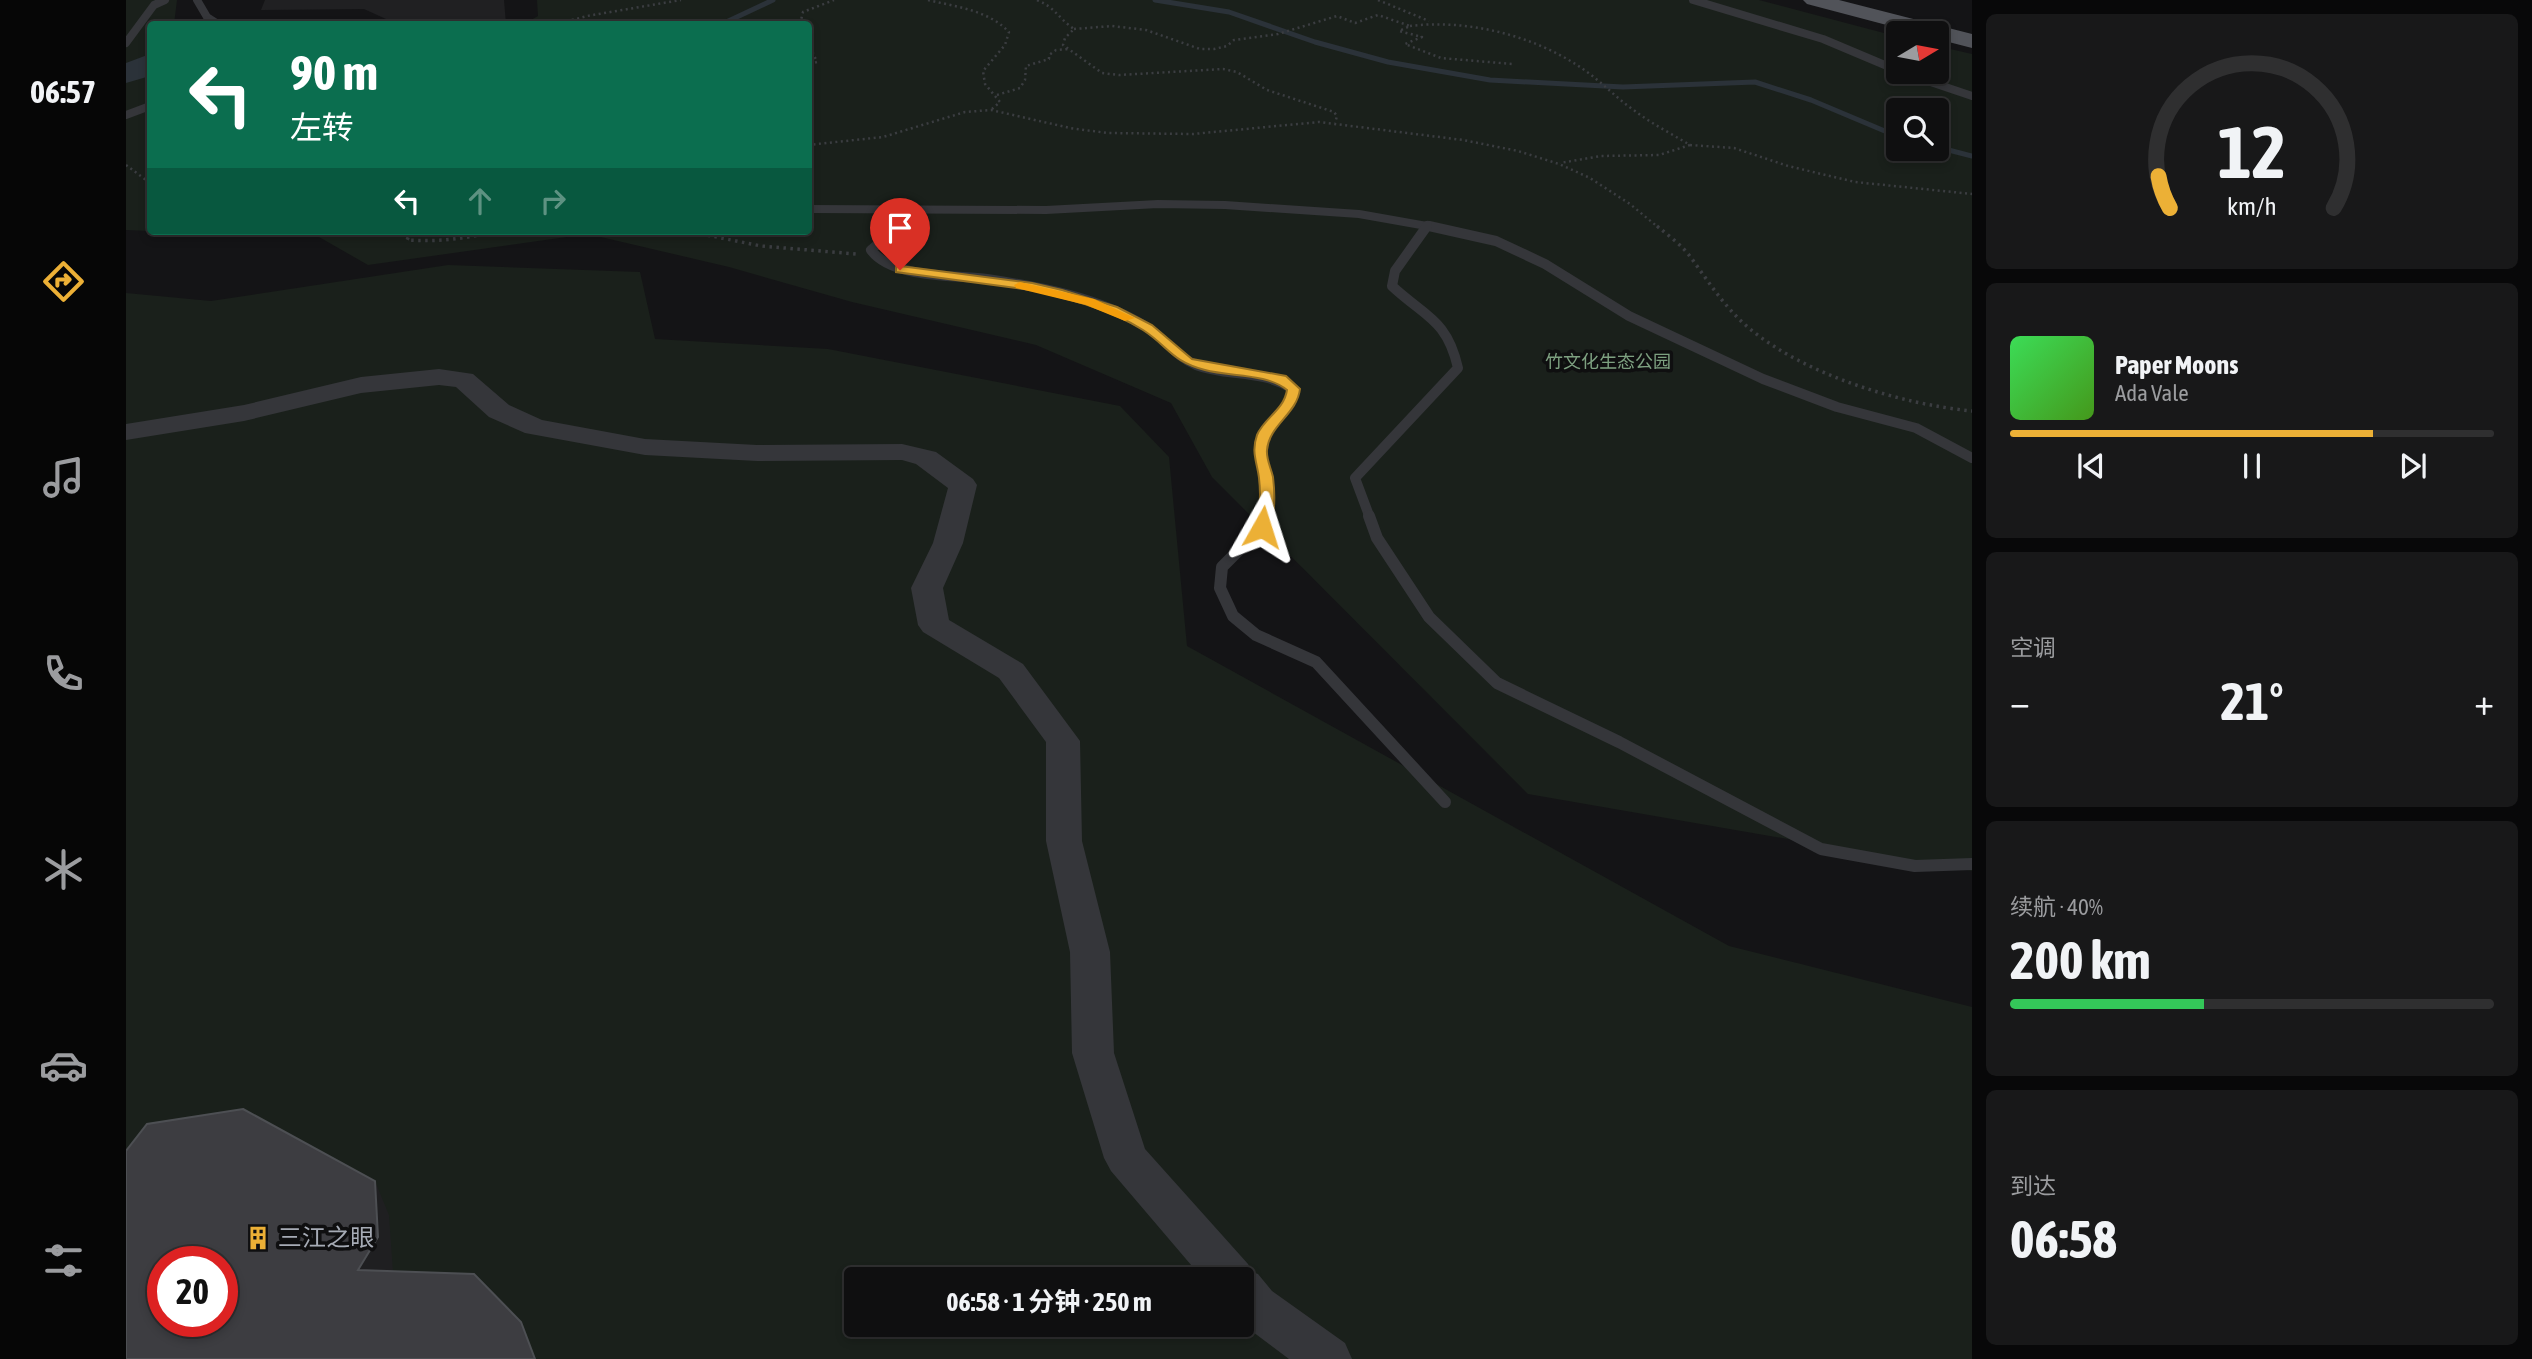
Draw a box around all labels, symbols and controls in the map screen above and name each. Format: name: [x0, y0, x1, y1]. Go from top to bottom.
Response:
north arrow: [1886, 21, 1950, 84]
map controls: [1886, 21, 1949, 161]
text: 90 m: [290, 44, 378, 100]
icon: left: [175, 49, 266, 140]
text: 06:57: [30, 73, 96, 110]
button: search: [1886, 98, 1949, 161]
text: 左转: [290, 109, 354, 146]
text: 12: [2218, 110, 2286, 193]
icon: left: [388, 182, 426, 220]
icon: ahead: [461, 182, 499, 220]
icon: right: [534, 182, 572, 220]
text: km/h: [2227, 191, 2277, 219]
pin: [870, 198, 930, 270]
icon: arrive: [881, 209, 919, 247]
icon: directions: [39, 257, 88, 306]
text: Paper Moons: [2115, 350, 2238, 380]
park label: 竹文化生态公园: [1545, 351, 1671, 372]
text: Ada Vale: [2115, 380, 2189, 406]
icon: previous: [2072, 447, 2110, 485]
icon: pause: [2233, 447, 2271, 485]
icon: next: [2394, 447, 2432, 485]
icon: music: [39, 453, 88, 502]
position arrow: [1225, 490, 1299, 564]
text: 空调: [2010, 635, 2056, 661]
icon: phone: [39, 649, 88, 698]
text: 21°: [2220, 671, 2284, 731]
text: −: [2010, 680, 2030, 723]
text: +: [2474, 680, 2494, 723]
icon: climate: [39, 845, 88, 894]
text: 续航 · 40%: [2010, 894, 2103, 920]
text: 200 km: [2010, 930, 2151, 990]
icon: car: [39, 1041, 88, 1090]
text: 到达: [2010, 1173, 2056, 1199]
text: 06:58: [2010, 1209, 2117, 1269]
building icon: 三江之眼: [244, 1224, 272, 1252]
place label: 三江之眼: [278, 1224, 374, 1251]
icon: filters: [39, 1236, 88, 1285]
speed limit sign: 20: [147, 1246, 238, 1337]
text: 06:58 · 1 分钟 · 250 m: [946, 1287, 1152, 1317]

